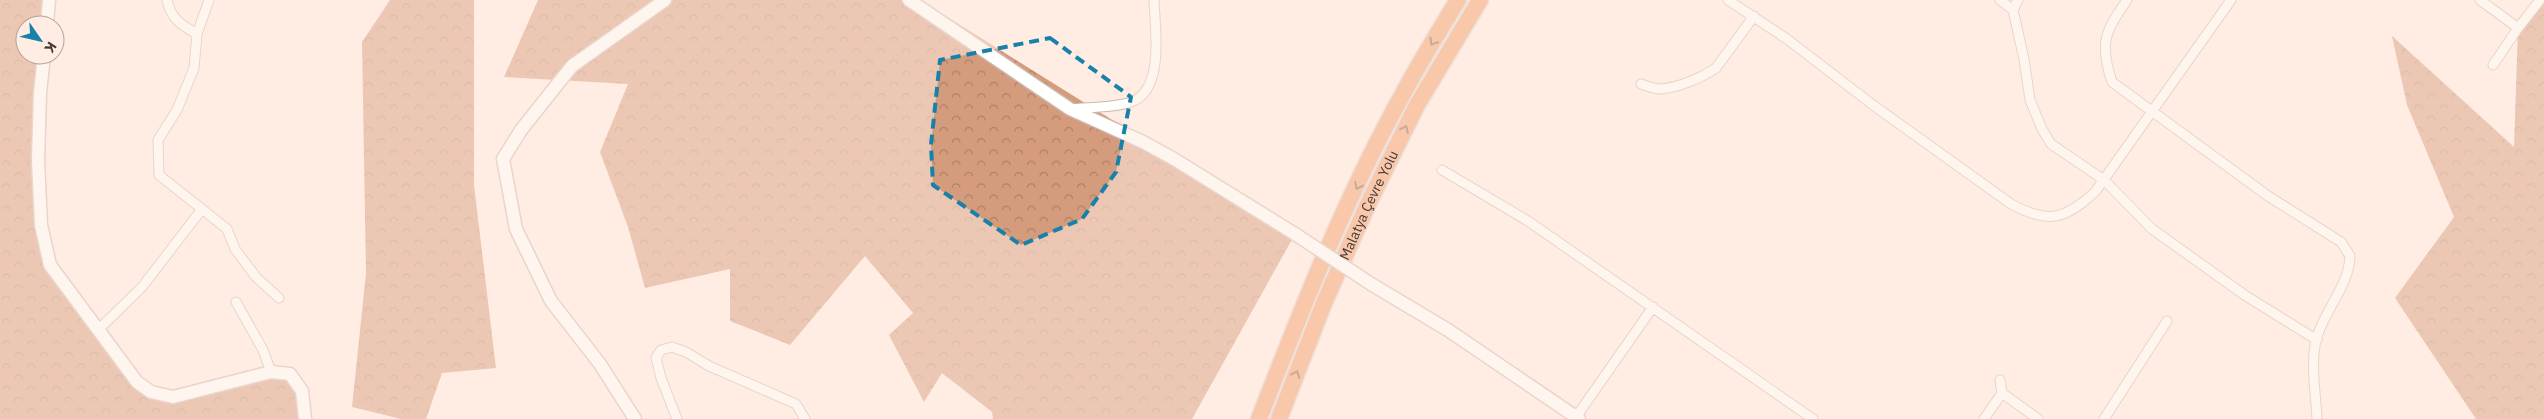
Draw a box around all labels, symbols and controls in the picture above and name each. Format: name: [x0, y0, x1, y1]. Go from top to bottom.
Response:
north arrow: [15, 15, 65, 65]
one-way arrow: [1430, 36, 1440, 45]
text: K: [40, 38, 61, 57]
one-way arrow: [1399, 125, 1409, 134]
street label: Malatya Çevre Yolu: [1335, 147, 1402, 263]
one-way arrow: [1353, 181, 1364, 190]
one-way arrow: [1291, 370, 1301, 378]

